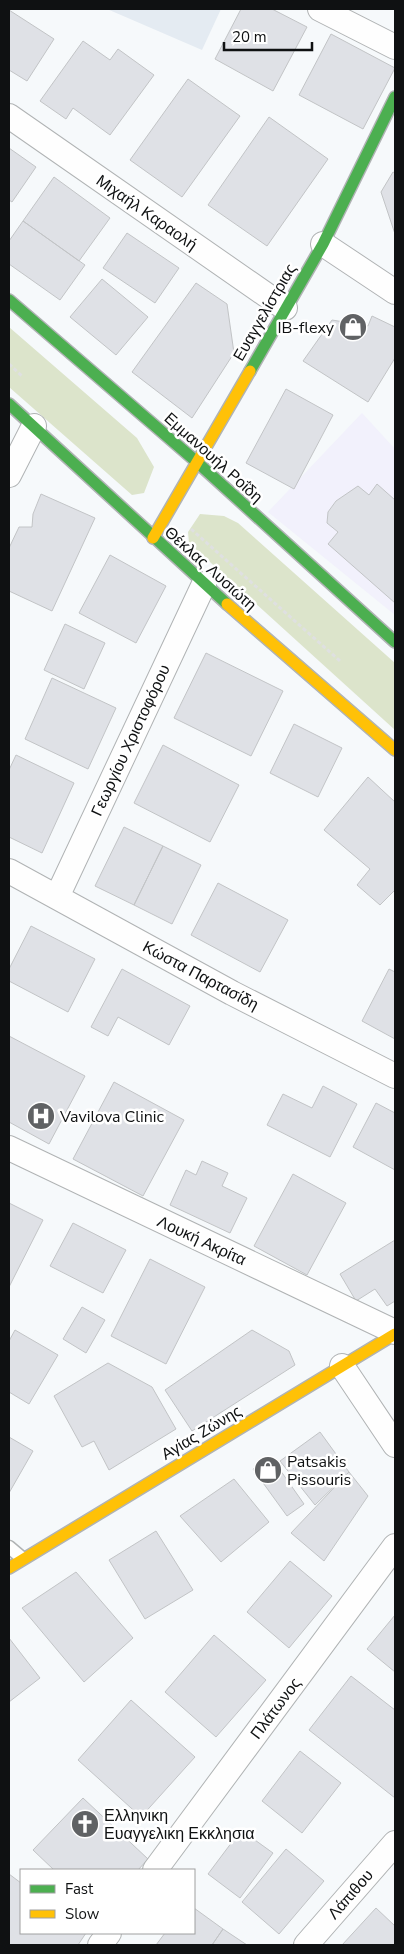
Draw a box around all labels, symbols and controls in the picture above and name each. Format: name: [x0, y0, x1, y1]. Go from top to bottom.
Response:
scale bar: [224, 20, 312, 52]
text: 20 m: [232, 27, 267, 47]
street label: Μιχαήλ Καραολή: [92, 170, 201, 256]
street label: Ευαγγελίστριας: [228, 259, 302, 365]
shop icon: IB-flexy: [338, 312, 368, 342]
place label: IB-flexy: [277, 317, 335, 339]
street label: Εμμανουήλ Ροΐδη: [159, 408, 267, 508]
street label: Θέκλας Λυσιώτη: [160, 522, 261, 616]
street label: Γεωργίου Χριστοφόρου: [86, 661, 176, 820]
street label: Κώστα Παρτασίδη: [139, 936, 262, 1016]
hospital icon: Vavilova Clinic: [26, 1101, 56, 1131]
place label: Vavilova Clinic: [59, 1106, 165, 1128]
street label: Λουκή Ακρίτα: [153, 1211, 250, 1271]
street label: Αγίας Ζώνης: [157, 1400, 246, 1465]
place label: Patsakis Pissouris: [287, 1451, 351, 1491]
shop icon: Patsakis Pissouris: [253, 1455, 283, 1485]
street label: Πλάτωνος: [245, 1673, 306, 1744]
place label: Ελληνικη Ευαγγελικη Εκκλησια: [104, 1805, 255, 1845]
church icon: Ελληνικη Ευαγγελικη Εκκλησια: [70, 1809, 100, 1839]
street label: Λάπιθου: [323, 1865, 379, 1924]
legend: [20, 1869, 195, 1934]
text: Fast: [65, 1879, 94, 1899]
text: Slow: [65, 1904, 100, 1924]

